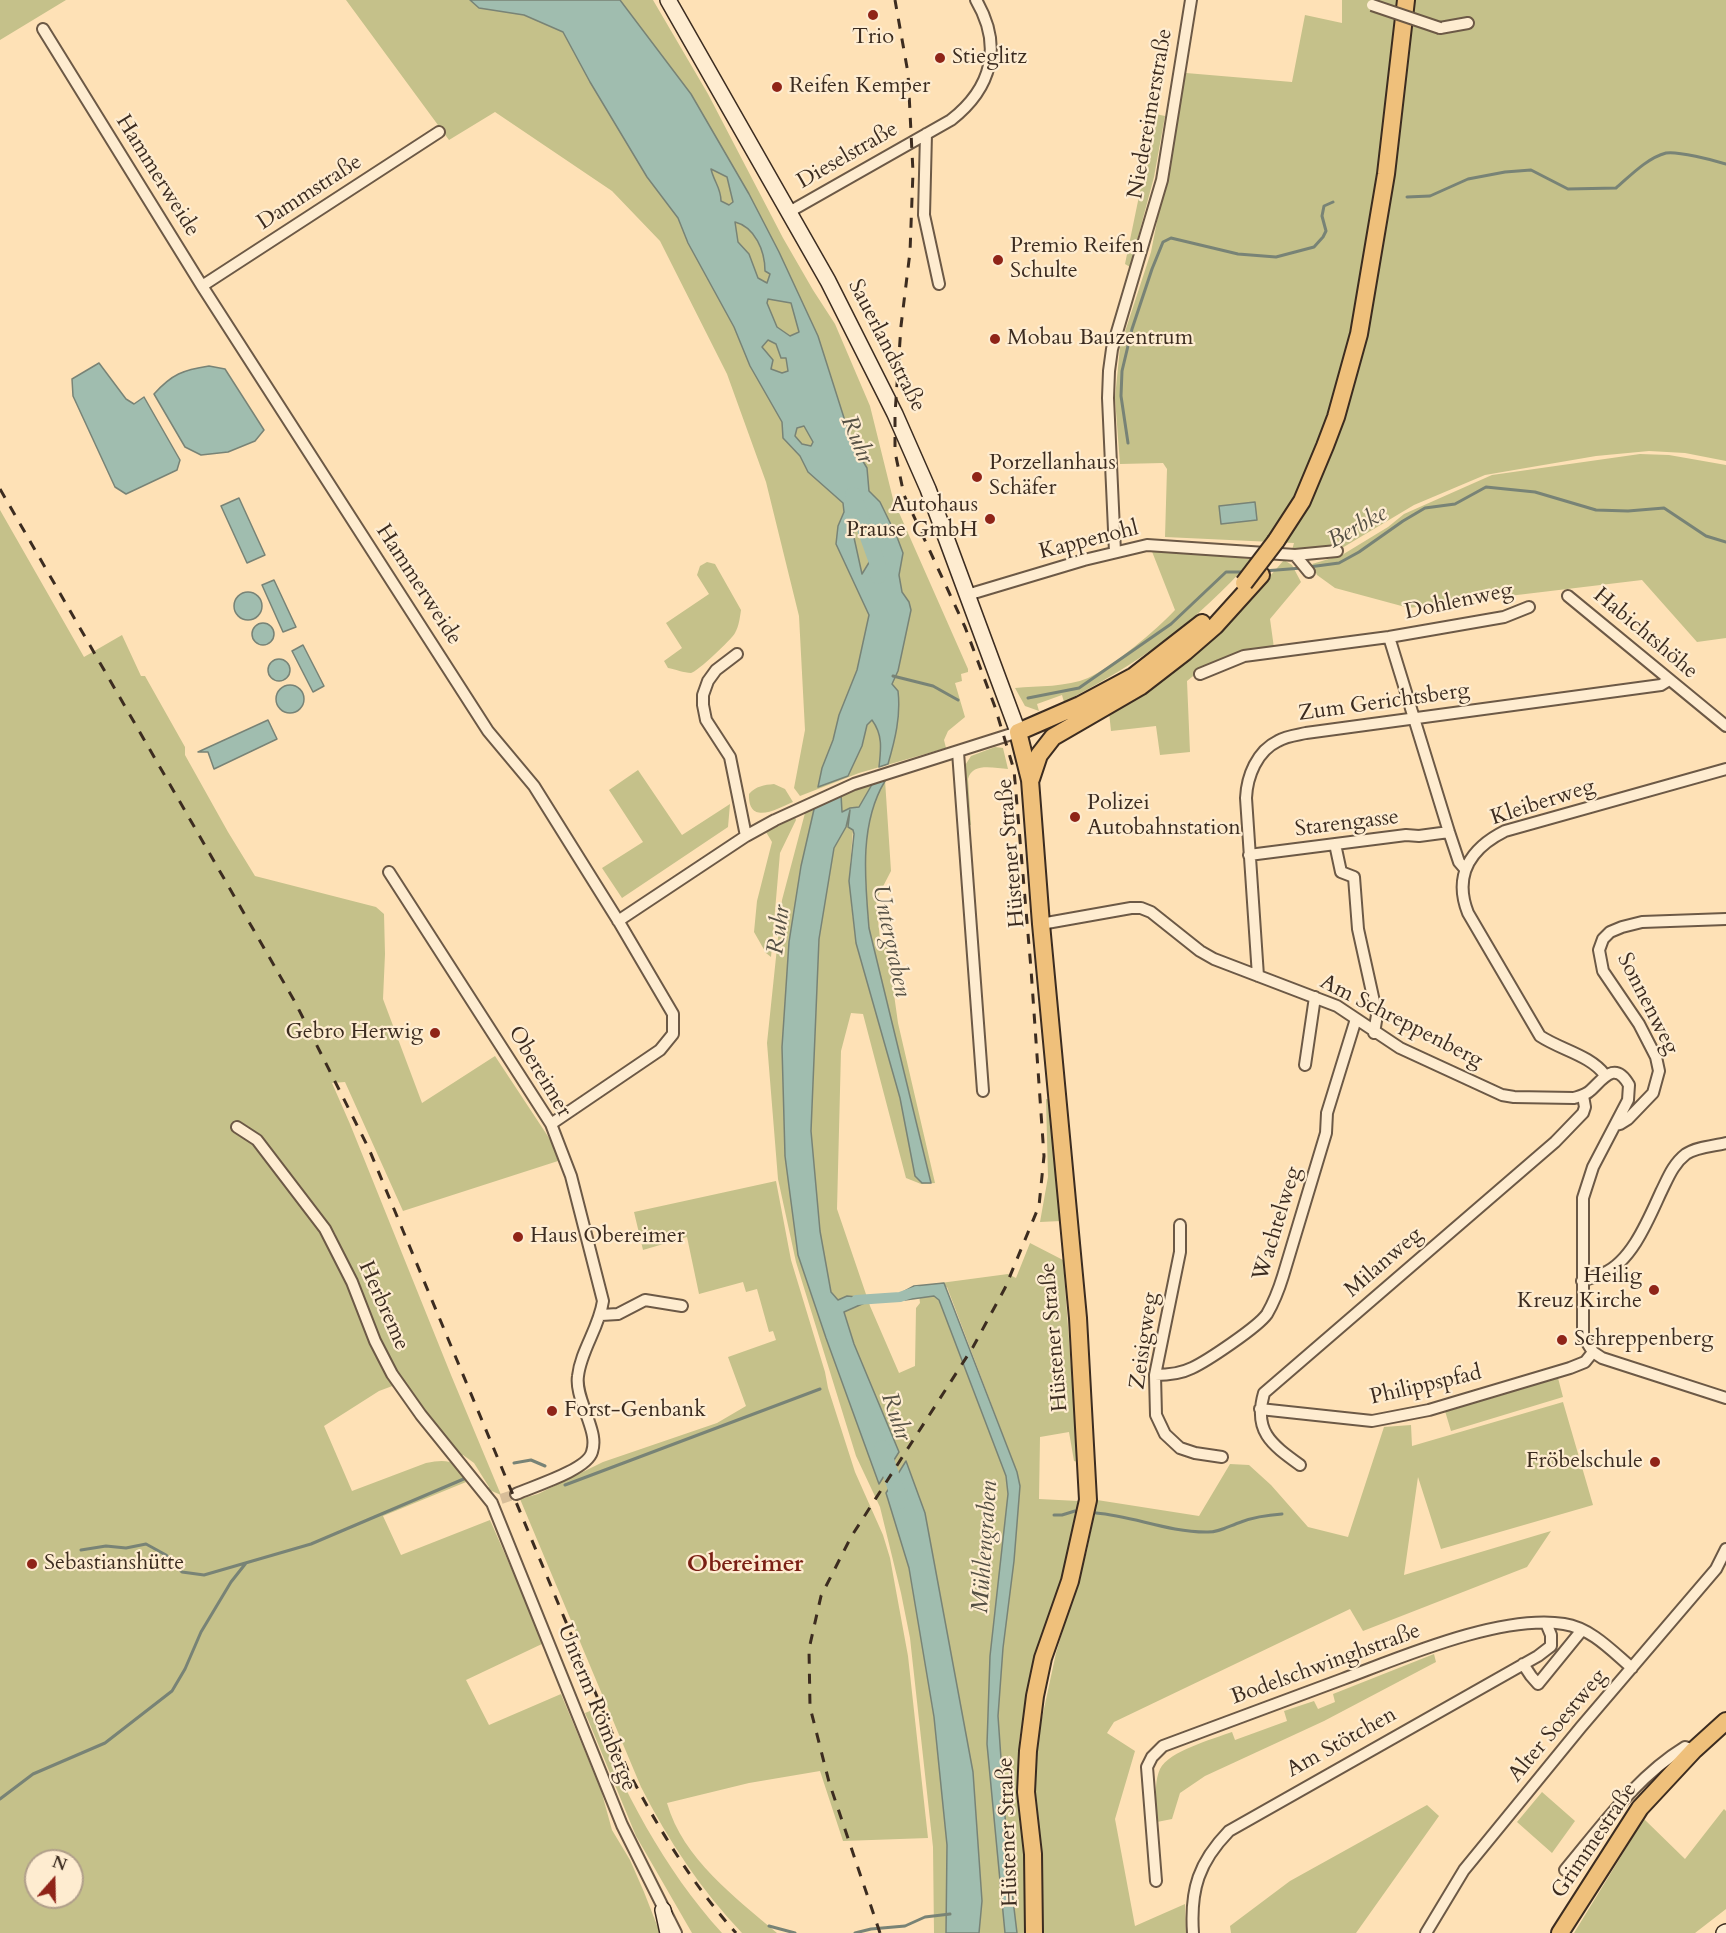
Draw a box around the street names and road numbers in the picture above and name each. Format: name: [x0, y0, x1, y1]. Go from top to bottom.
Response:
street label: Niedereimerstraße: [1123, 27, 1179, 201]
street label: Hammerweide: [109, 110, 205, 242]
street label: Dieselstraße: [793, 117, 903, 195]
street label: Dammstraße: [253, 149, 367, 237]
street label: Sauerlandstraße: [841, 275, 931, 417]
street label: Kappenohl: [1037, 516, 1141, 566]
street label: Hammerweide: [369, 520, 467, 650]
street label: Dohlenweg: [1403, 578, 1515, 626]
street label: Habichtshöhe: [1587, 583, 1703, 685]
street label: Zum Gerichtsberg: [1297, 678, 1471, 728]
street label: Kleiberweg: [1488, 774, 1598, 832]
street label: Hüstener Straße: [992, 777, 1032, 929]
street label: Starengasse: [1294, 805, 1400, 843]
street label: Sonnenweg: [1610, 949, 1684, 1059]
street label: Am Schreppenberg: [1315, 970, 1487, 1074]
street label: Obereimer: [502, 1022, 576, 1122]
street label: Wachtelweg: [1248, 1164, 1308, 1284]
street label: Milanweg: [1340, 1222, 1428, 1304]
street label: Herbreme: [352, 1257, 414, 1355]
street label: Hüstener Straße: [1035, 1261, 1075, 1413]
street label: Zeisigweg: [1125, 1291, 1165, 1391]
street label: Philippspfad: [1368, 1360, 1484, 1412]
street label: Bodelschwinghstraße: [1228, 1619, 1424, 1711]
street label: Unterm Römberge: [550, 1621, 642, 1795]
street label: Alter Soestweg: [1503, 1664, 1613, 1788]
street label: Am Stötchen: [1282, 1702, 1402, 1784]
street label: Hüstener Straße: [993, 1757, 1025, 1907]
street label: Grimmestraße: [1547, 1778, 1643, 1904]

